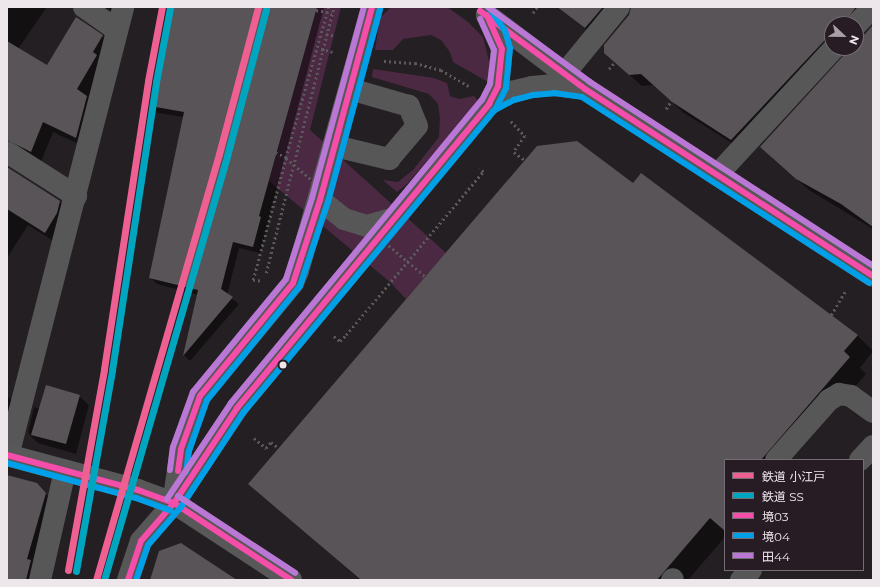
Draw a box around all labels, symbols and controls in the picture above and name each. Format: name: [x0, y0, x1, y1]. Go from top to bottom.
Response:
north arrow: [824, 16, 864, 56]
text: N: [846, 33, 862, 47]
unlabelled marker: [278, 360, 288, 370]
legend: [724, 459, 864, 571]
text: 鉄道 小江戸: [762, 469, 825, 484]
text: 鉄道 SS: [762, 489, 804, 504]
text: 境03: [762, 509, 789, 524]
text: 境04: [762, 529, 790, 544]
text: 田44: [762, 549, 790, 564]

